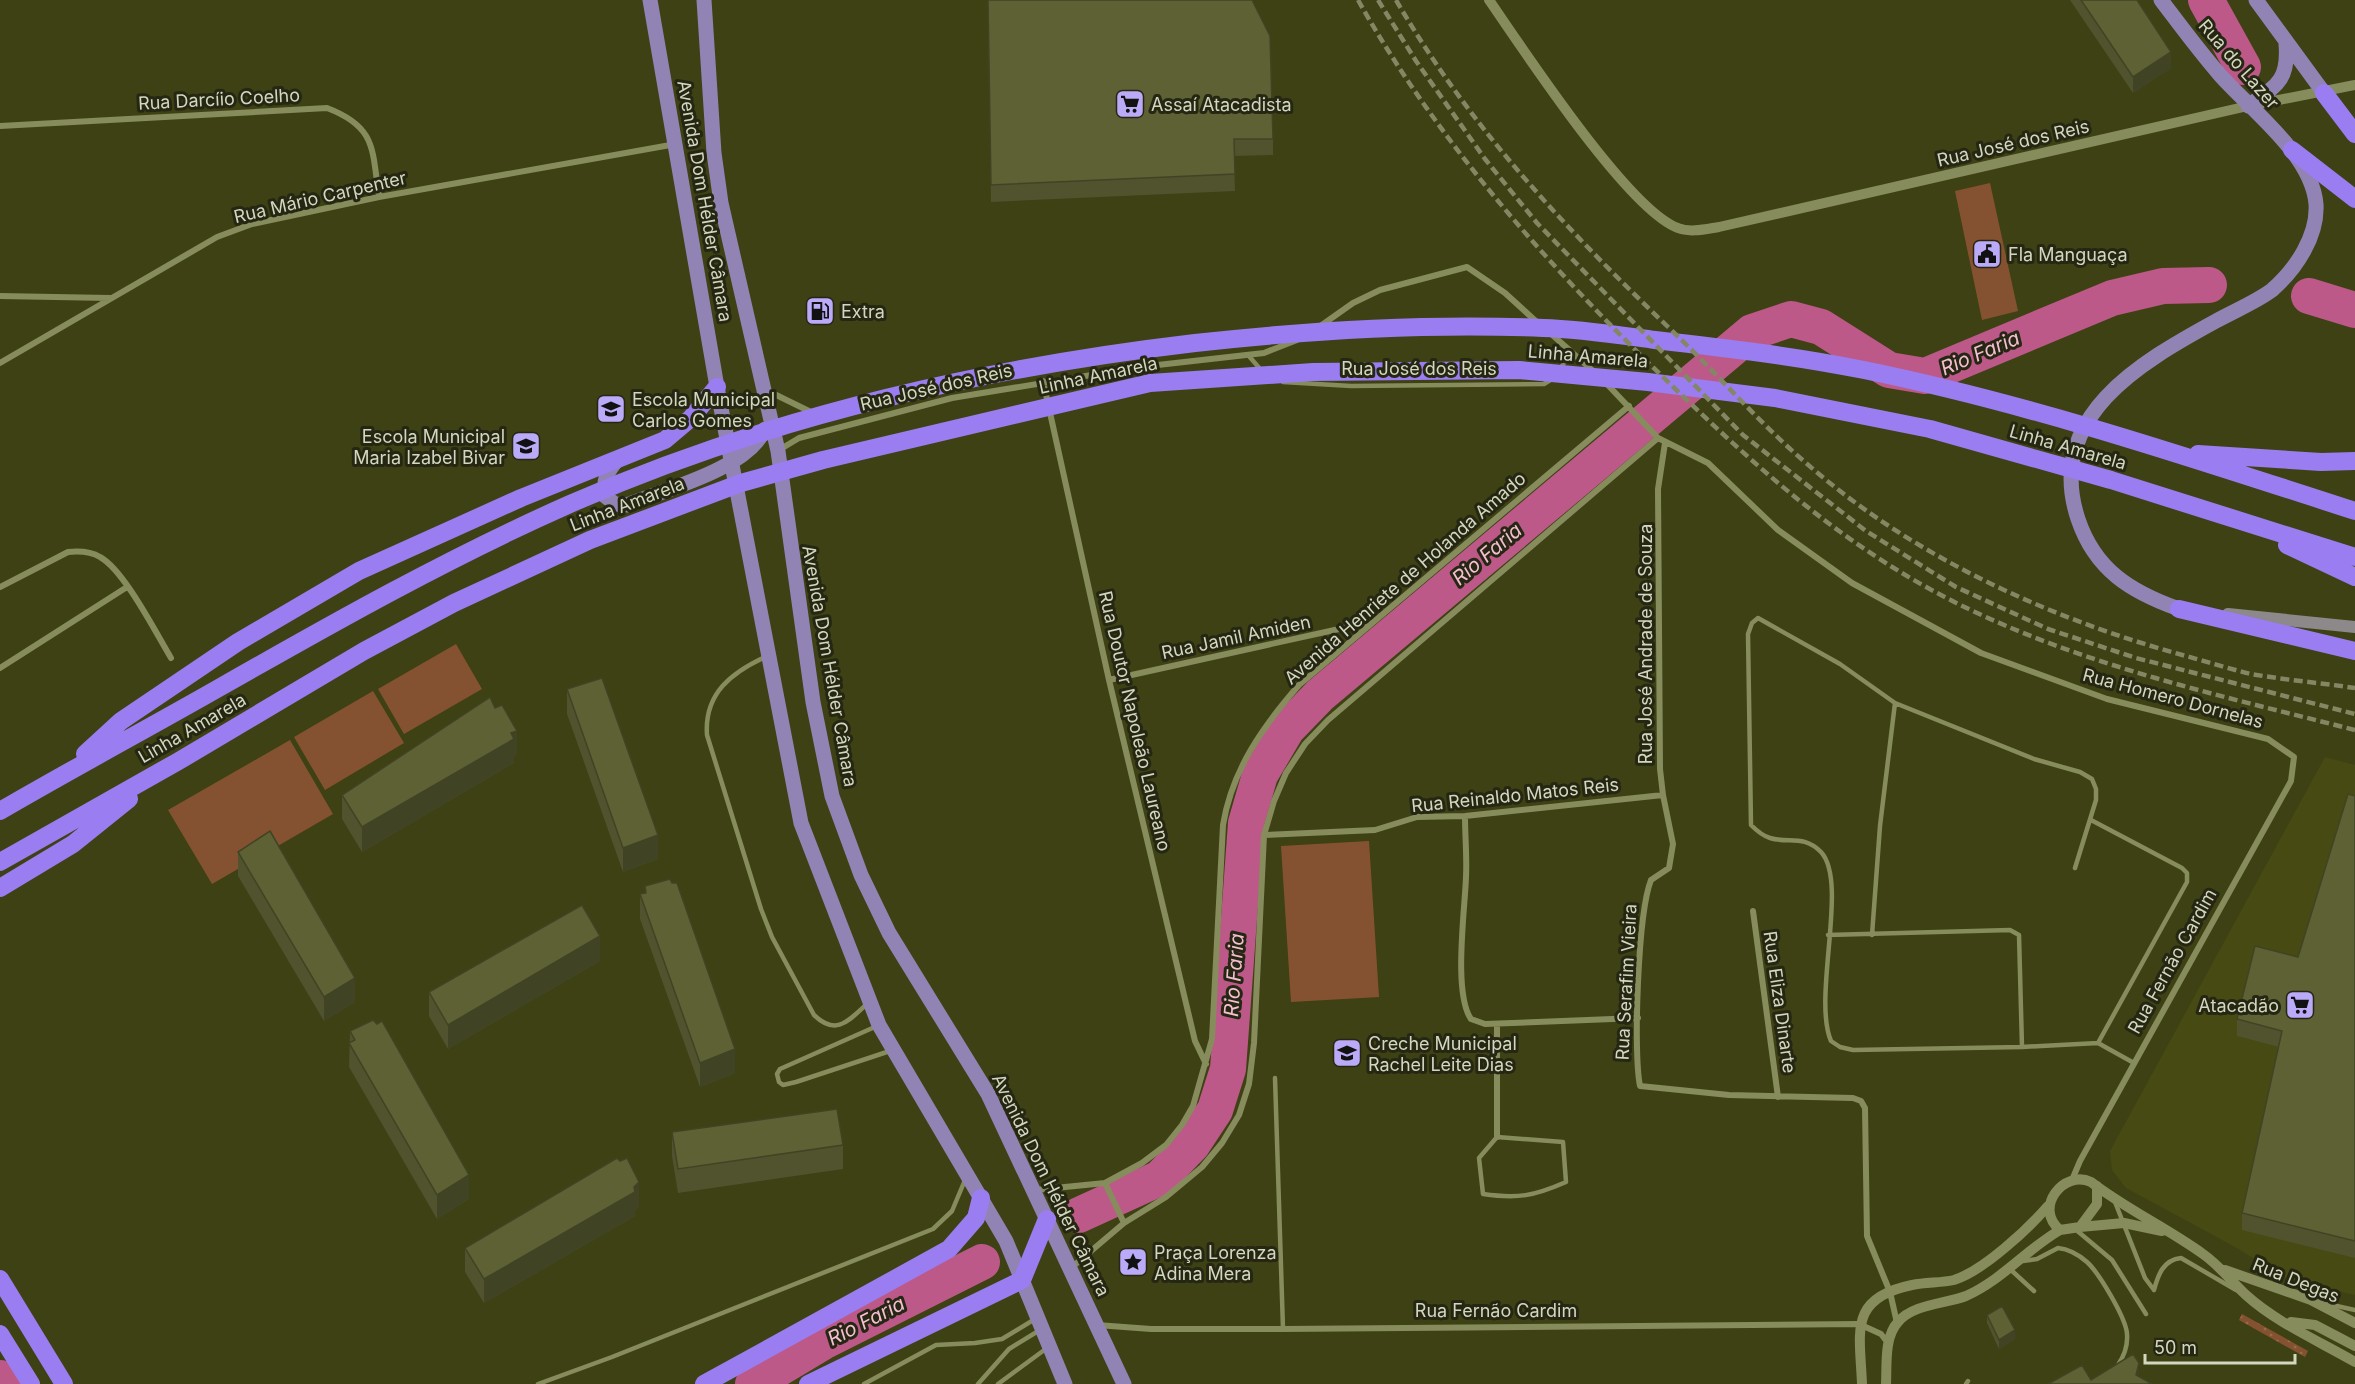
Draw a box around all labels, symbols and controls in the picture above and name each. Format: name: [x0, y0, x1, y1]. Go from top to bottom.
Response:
street label: Rua do Lazer: [2194, 15, 2284, 113]
street label: Avenida Dom Hélder Câmara: [673, 79, 737, 323]
street label: Rua Darcíio Coelho: [138, 84, 300, 114]
supermarket icon: Assaí Atacadista: [1114, 88, 1146, 120]
place label: Assaí Atacadista: [1151, 94, 1292, 115]
street label: Rua José dos Reis: [1935, 115, 2091, 171]
street label: Rua Mário Carpenter: [232, 167, 409, 227]
public building icon: Fla Manguaça: [1971, 238, 2003, 270]
place label: Fla Manguaça: [2008, 244, 2128, 265]
fuel station icon: Extra: [804, 295, 836, 327]
place label: Extra: [841, 301, 885, 322]
water label: Rio Faria: [1937, 326, 2023, 380]
street label: Linha Amarela: [1527, 340, 1649, 372]
street label: Linha Amarela: [1037, 352, 1159, 398]
street label: Rua José dos Reis: [1341, 358, 1497, 379]
street label: Rua José dos Reis: [858, 359, 1014, 415]
place label: Escola Municipal Carlos Gomes: [632, 389, 775, 431]
school or university icon: Escola Municipal Carlos Gomes: [595, 393, 627, 425]
street label: Linha Amarela: [2007, 420, 2129, 474]
place label: Escola Municipal Maria Izabel Bivar: [353, 426, 505, 468]
school or university icon: Escola Municipal Maria Izabel Bivar: [510, 430, 542, 462]
street label: Avenida Henriete de Holanda Amado: [1280, 468, 1530, 688]
street label: Linha Amarela: [567, 473, 687, 535]
water label: Rio Faria: [1447, 518, 1527, 590]
street label: Rua José Andrade de Souza: [1635, 524, 1656, 764]
street label: Avenida Dom Hélder Câmara: [798, 544, 862, 788]
street label: Rua Doutor Napoleão Laureano: [1095, 589, 1175, 853]
street label: Rua Jamil Amiden: [1159, 611, 1313, 663]
street label: Rua Homero Dornelas: [2080, 664, 2266, 732]
street label: Linha Amarela: [134, 689, 250, 767]
street label: Rua Reinaldo Matos Reis: [1410, 774, 1620, 816]
street label: Rua Fernão Cardim: [2123, 885, 2221, 1037]
street label: Rua Serafim Vieira: [1611, 903, 1641, 1061]
street label: Rua Eliza Dinarte: [1760, 930, 1800, 1074]
water label: Rio Faria: [1219, 932, 1249, 1018]
supermarket icon: Atacadão: [2284, 989, 2316, 1021]
place label: Atacadão: [2198, 995, 2279, 1016]
place label: Creche Municipal Rachel Leite Dias: [1368, 1033, 1517, 1075]
school or university icon: Creche Municipal Rachel Leite Dias: [1331, 1037, 1363, 1069]
street label: Avenida Dom Hélder Câmara: [988, 1070, 1114, 1300]
place label: Praça Lorenza Adina Mera: [1154, 1242, 1277, 1284]
place icon: Praça Lorenza Adina Mera: [1117, 1246, 1149, 1278]
street label: Rua Degas: [2250, 1253, 2342, 1307]
water label: Rio Faria: [823, 1291, 909, 1351]
street label: Rua Fernão Cardim: [1415, 1300, 1577, 1321]
scale bar: [2145, 1327, 2295, 1365]
text: 50 m: [2154, 1337, 2197, 1358]

